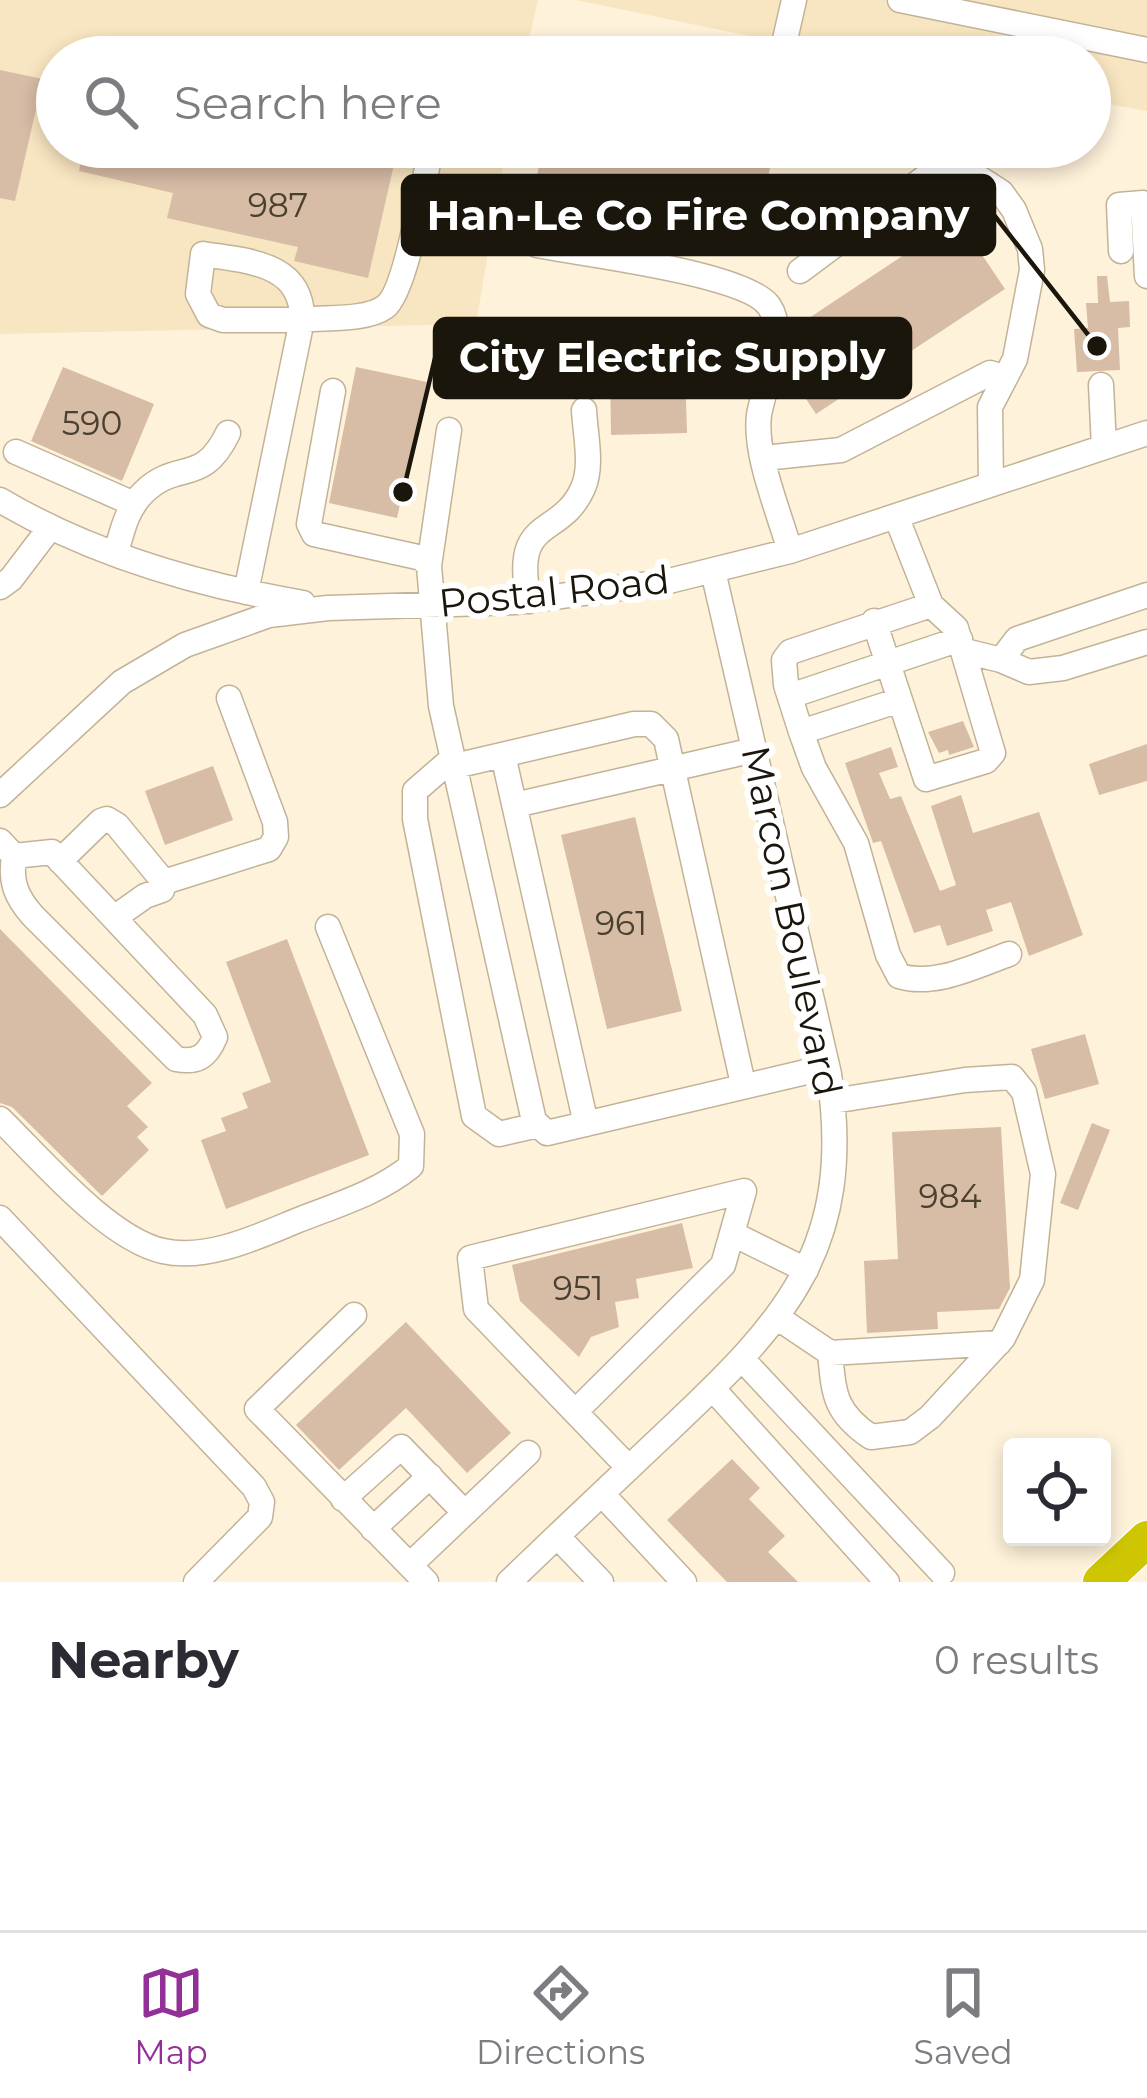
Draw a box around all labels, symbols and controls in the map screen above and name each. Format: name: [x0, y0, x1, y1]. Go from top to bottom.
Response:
search box: [36, 36, 1111, 168]
icon: search: [78, 69, 144, 135]
text: Search here: [174, 75, 442, 130]
callout: Han-Le Co Fire Company: [403, 176, 994, 254]
house number: 987: [248, 185, 308, 225]
text: Han-Le Co Fire Company: [427, 189, 970, 241]
callout: City Electric Supply: [435, 319, 910, 397]
text: City Electric Supply: [459, 331, 886, 383]
house number: 590: [62, 403, 122, 443]
street label: Postal Road: [436, 555, 672, 627]
street label: Marcon Boulevard: [731, 742, 853, 1100]
house number: 961: [595, 903, 647, 943]
house number: 984: [919, 1176, 982, 1216]
house number: 951: [553, 1268, 603, 1308]
map controls: [1003, 1438, 1111, 1546]
button: locate: [1003, 1438, 1111, 1546]
text: Nearby: [48, 1629, 239, 1691]
text: 0 results: [934, 1636, 1099, 1684]
tab: Map: [134, 1960, 208, 2072]
tab: Directions: [476, 1960, 645, 2072]
tab: Saved: [914, 1960, 1013, 2072]

